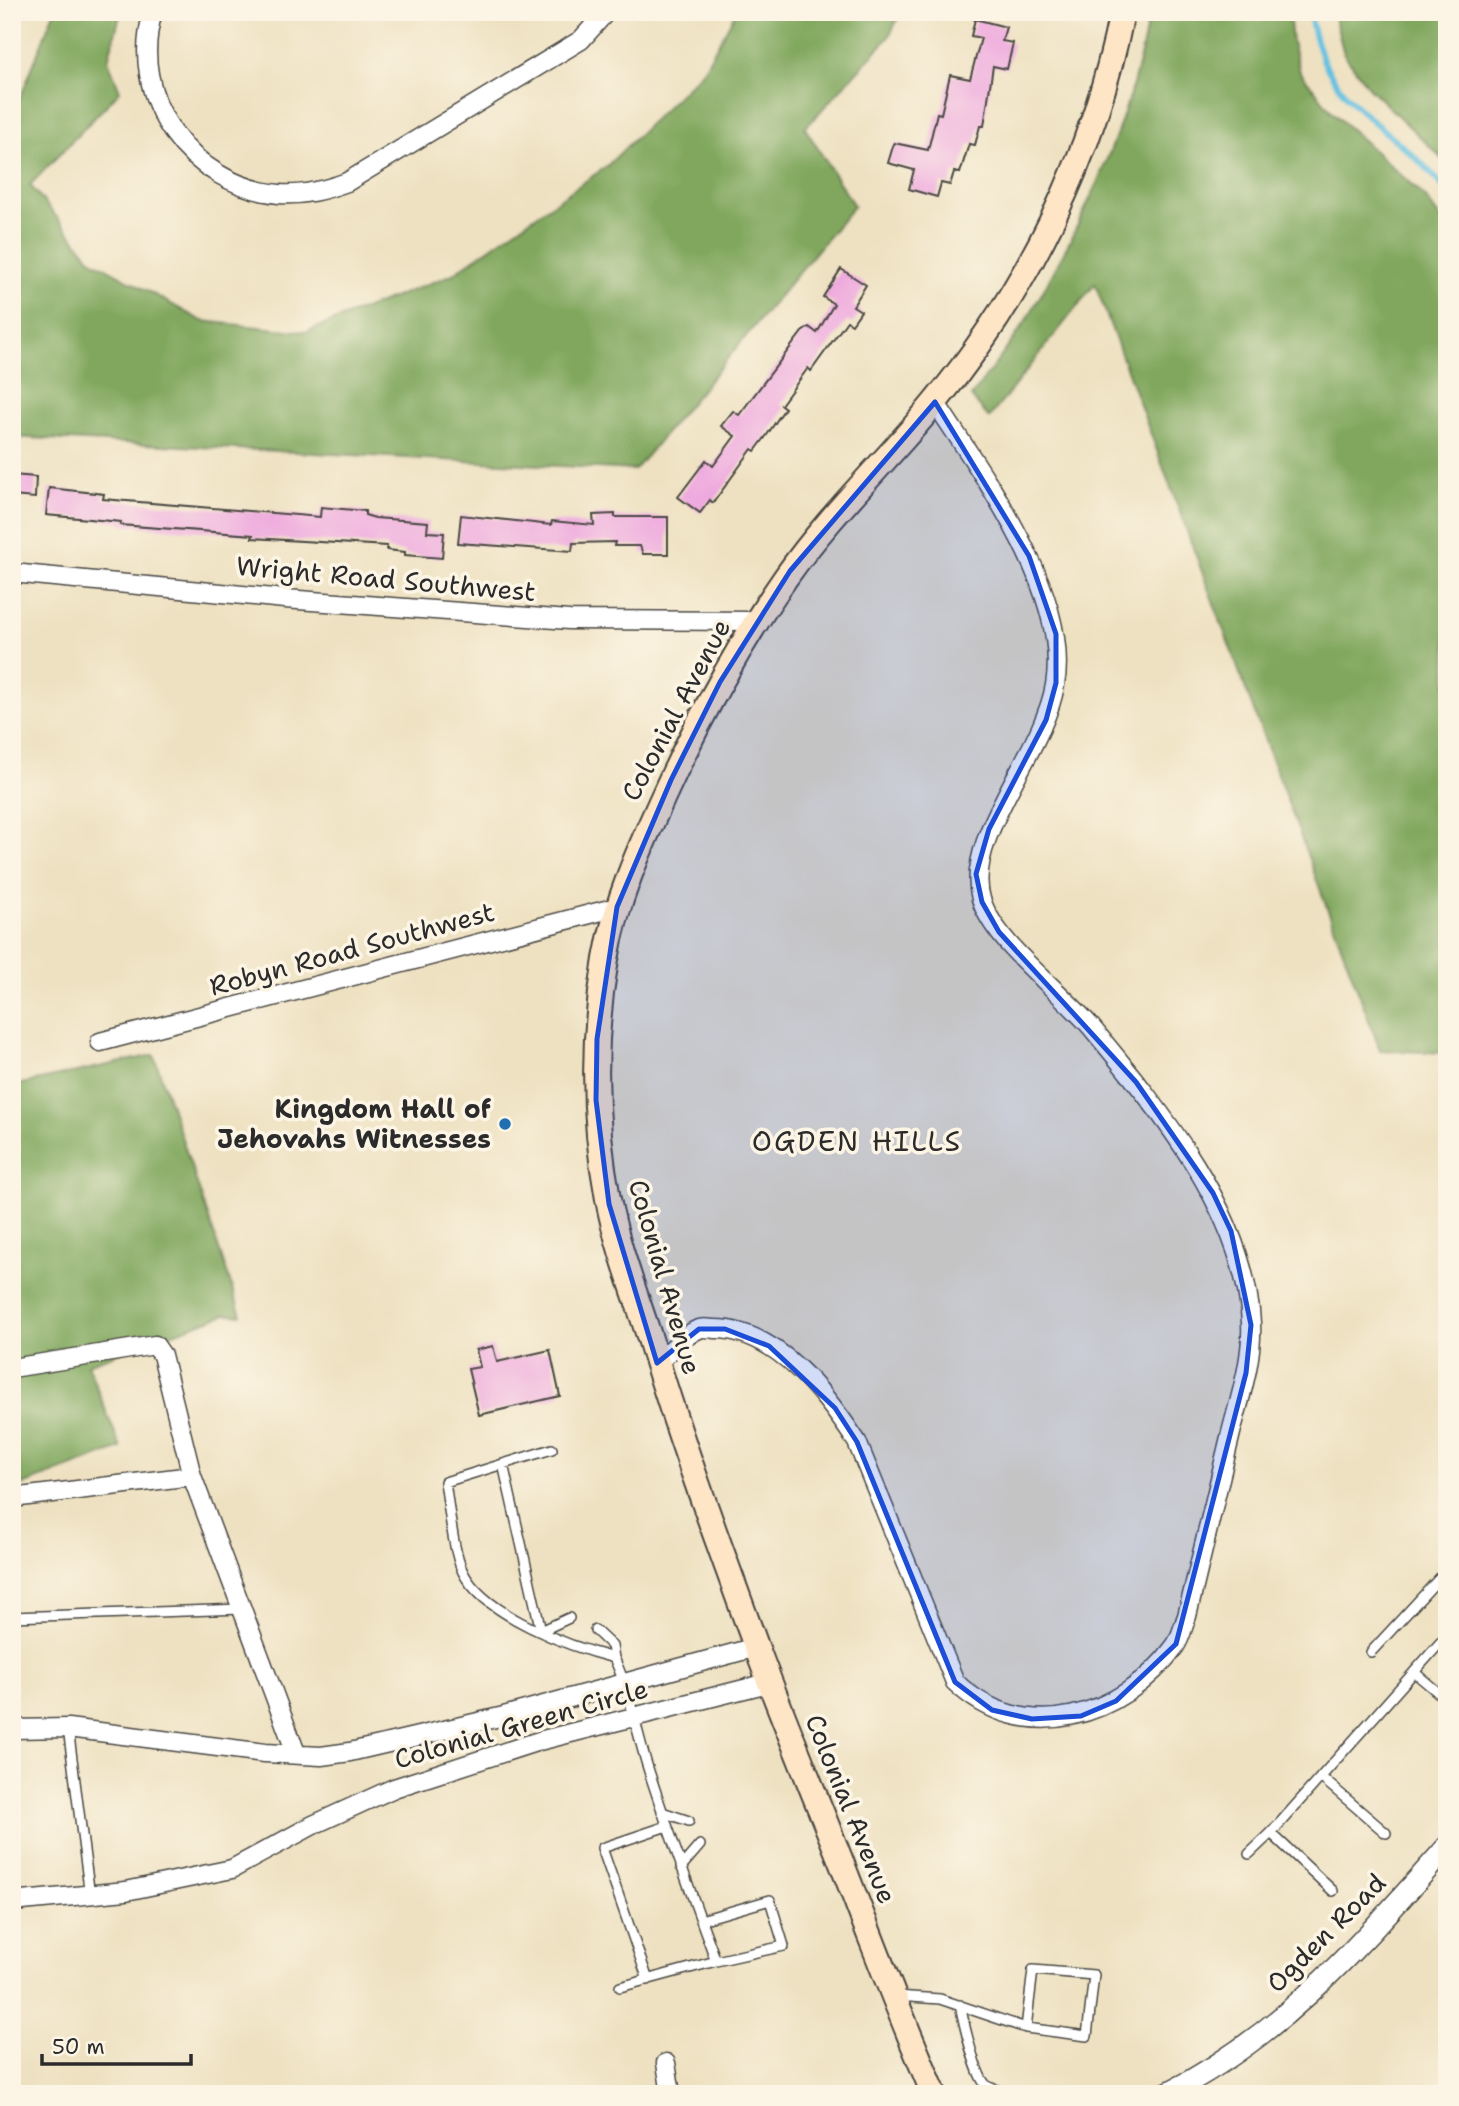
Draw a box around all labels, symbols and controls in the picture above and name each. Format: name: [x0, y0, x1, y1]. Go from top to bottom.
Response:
street label: Wright Road Southwest: [235, 548, 537, 609]
street label: Colonial Avenue: [613, 613, 738, 807]
street label: Robyn Road Southwest: [206, 894, 498, 1003]
place label: Kingdom Hall of Jehovahs Witnesses: [217, 1091, 492, 1156]
marker: Kingdom Hall of Jehovahs Witnesses: [497, 1116, 513, 1132]
district label: OGDEN HILLS: [752, 1122, 962, 1160]
street label: Colonial Avenue: [621, 1175, 710, 1378]
street label: Colonial Green Circle: [390, 1671, 652, 1776]
street label: Colonial Avenue: [798, 1709, 905, 1909]
street label: Ogden Road: [1258, 1865, 1393, 2000]
scale bar: [42, 2022, 191, 2066]
text: 50 m: [52, 2033, 105, 2061]

